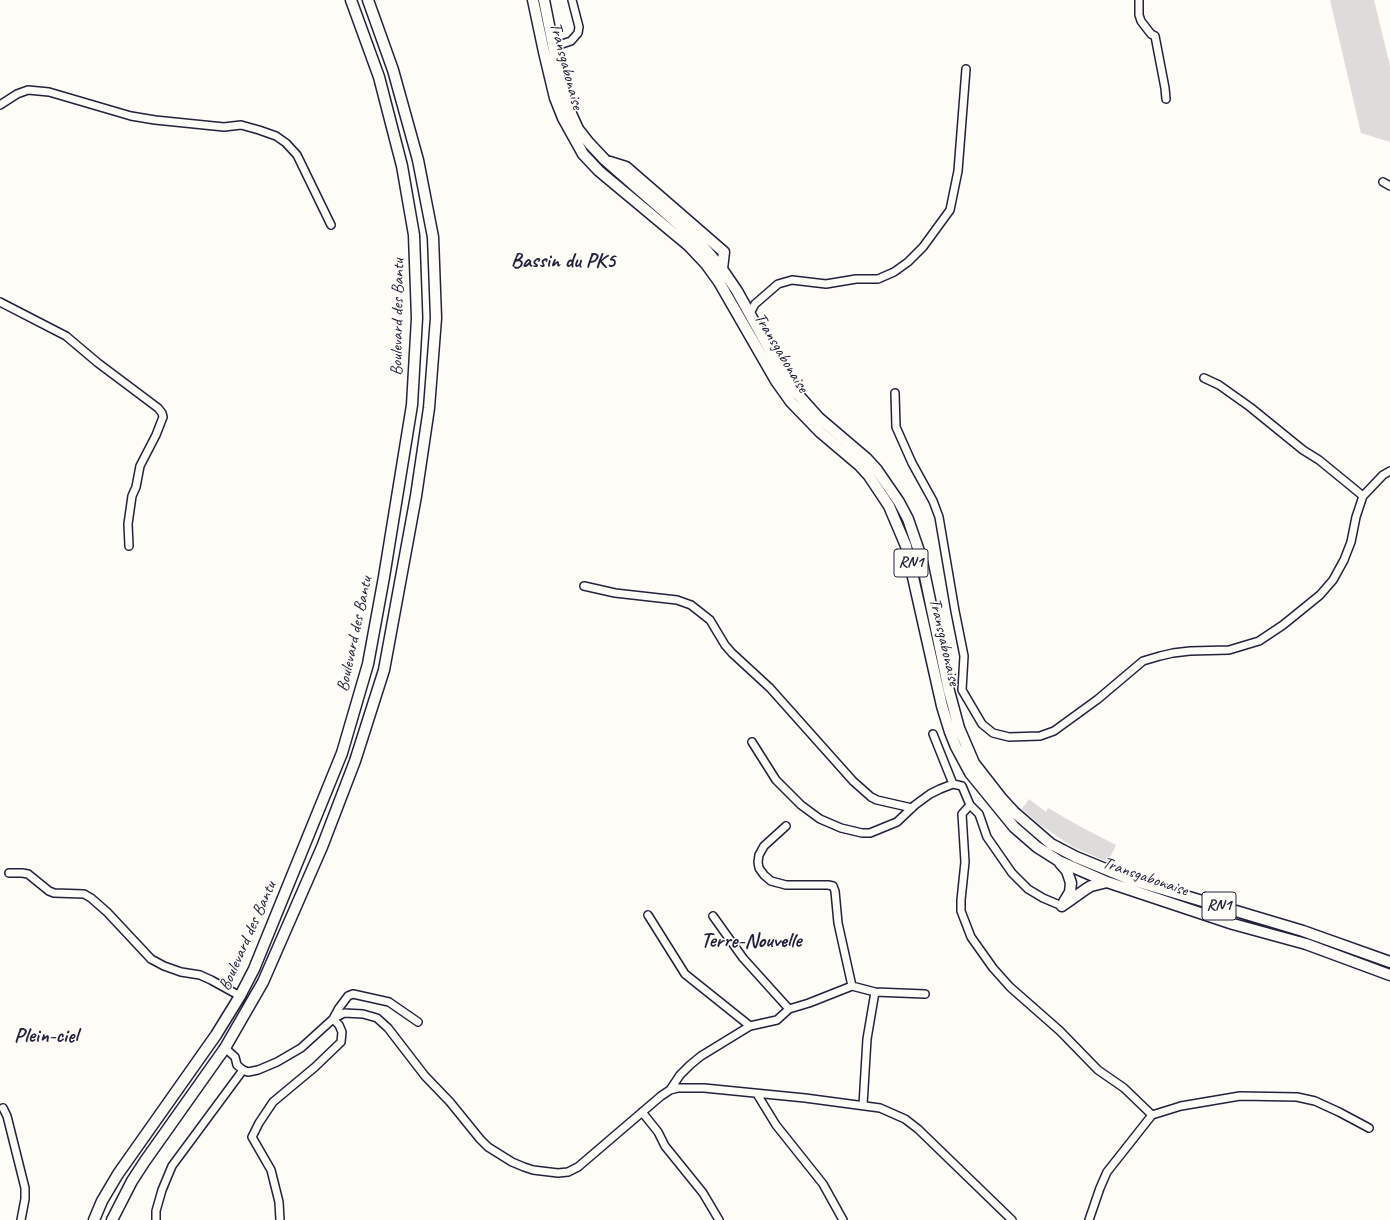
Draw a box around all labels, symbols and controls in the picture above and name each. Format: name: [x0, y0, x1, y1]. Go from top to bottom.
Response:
street label: Transgabonaise: [545, 20, 587, 112]
district label: Bassin du PK5: [511, 248, 615, 274]
street label: Boulevard des Bantu: [387, 258, 409, 376]
street label: Transgabonaise: [749, 310, 813, 396]
road number: RN1: [894, 549, 928, 577]
street label: Boulevard des Bantu: [333, 574, 377, 694]
street label: Transgabonaise: [924, 596, 964, 688]
street label: Transgabonaise: [1100, 853, 1190, 901]
street label: Boulevard des Bantu: [215, 878, 281, 994]
road number: RN1: [1202, 892, 1236, 920]
district label: Terre-Nouvelle: [701, 928, 801, 954]
district label: Plein-ciel: [14, 1023, 78, 1049]

